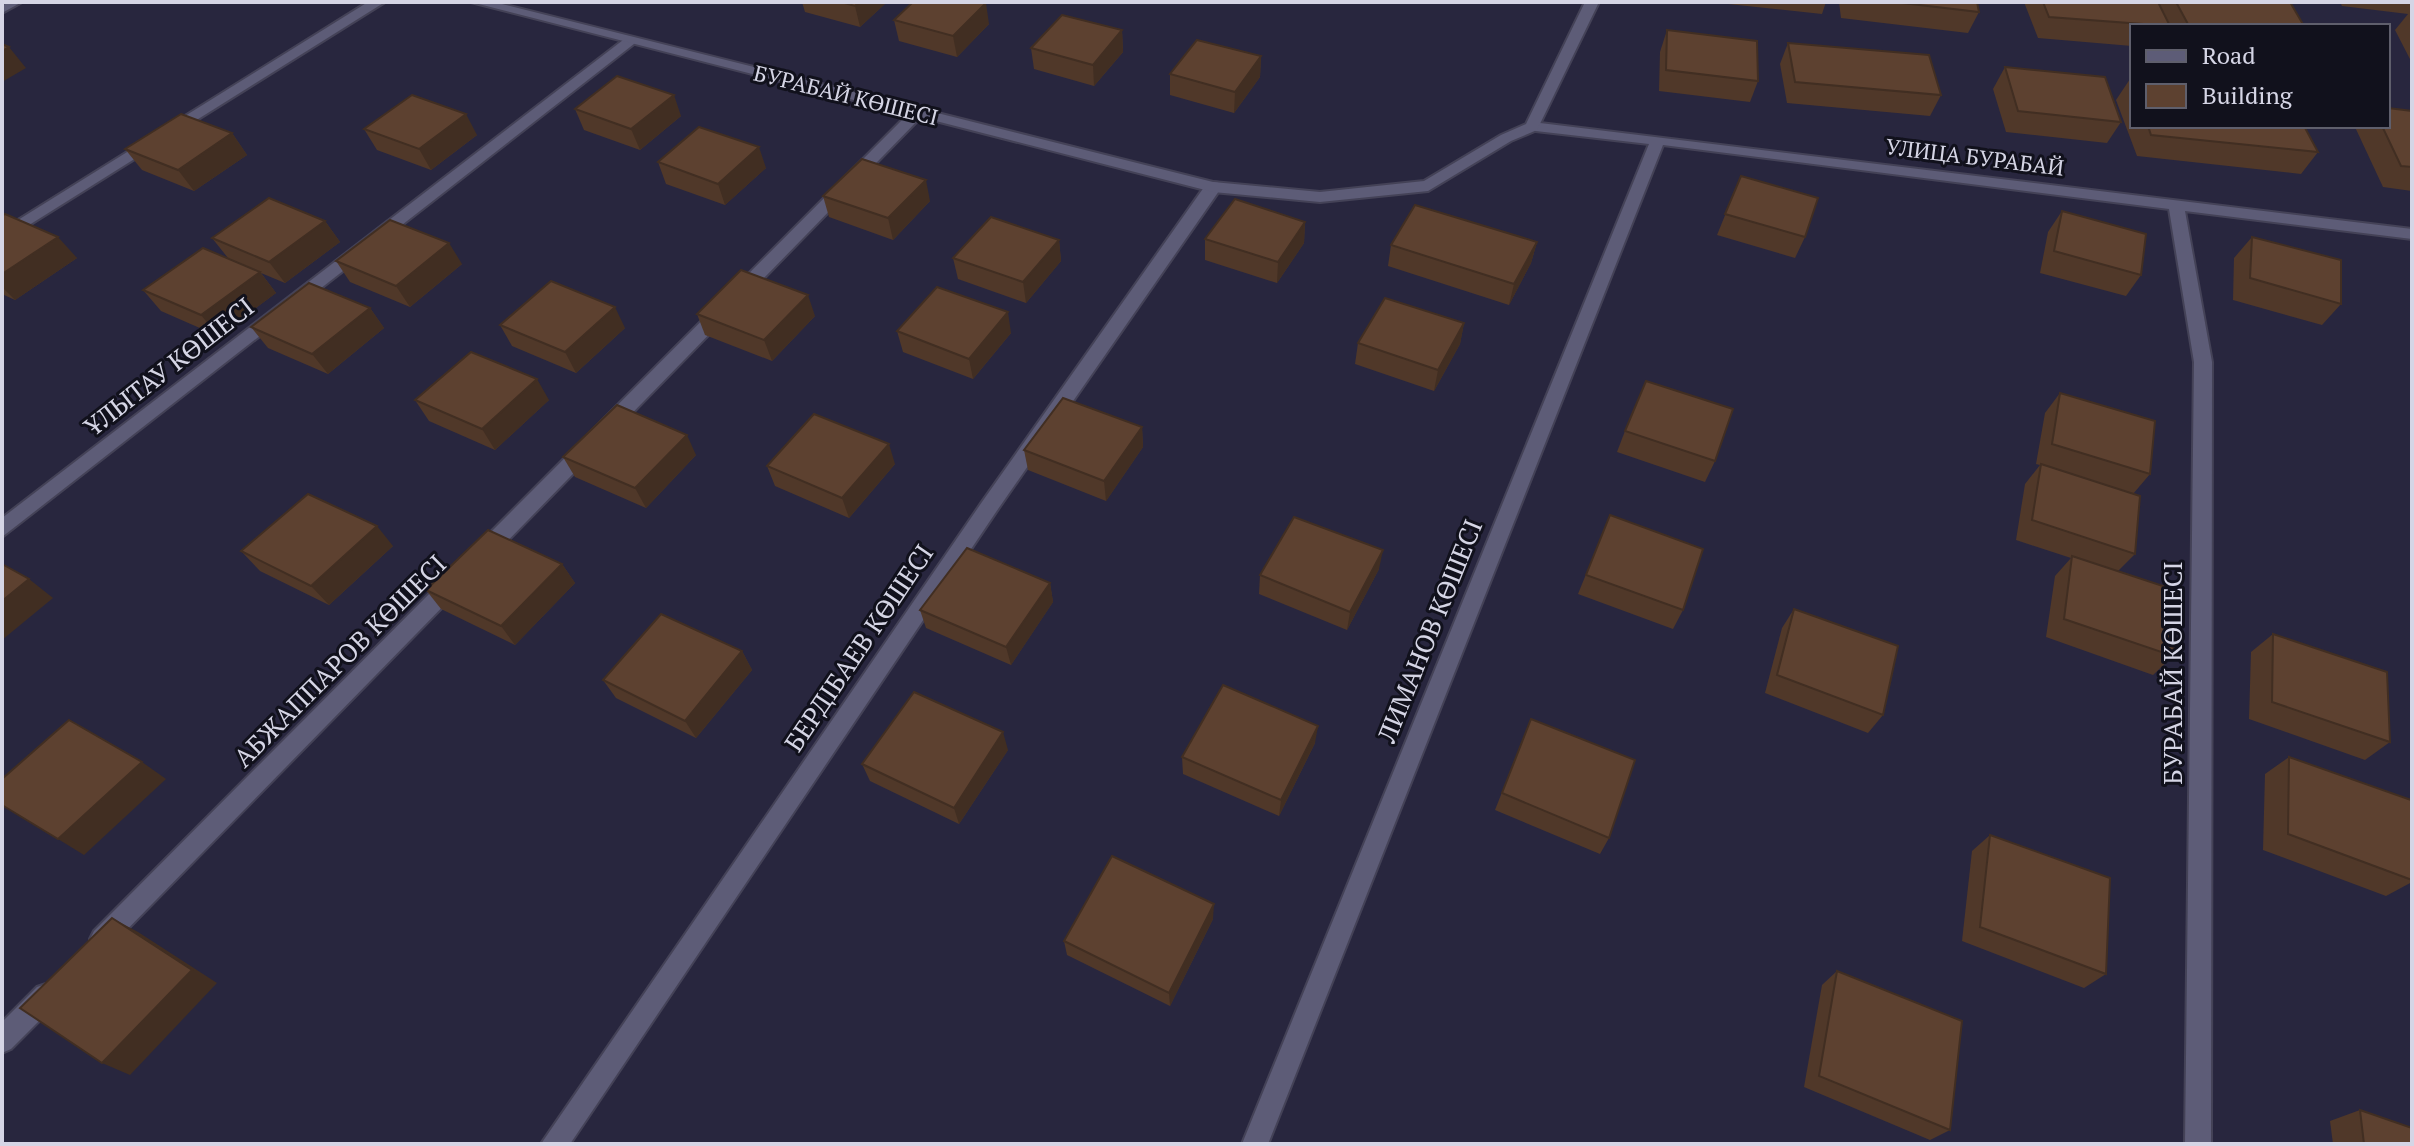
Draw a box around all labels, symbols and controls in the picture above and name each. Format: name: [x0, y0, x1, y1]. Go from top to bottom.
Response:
legend: [2130, 24, 2390, 128]
text: Road: [2202, 39, 2256, 71]
street label: БУРАБАЙ КӨШЕСІ: [751, 58, 941, 131]
text: Building: [2202, 79, 2293, 111]
street label: УЛИЦА БУРАБАЙ: [1884, 131, 2066, 182]
street label: ҰЛЫТАУ КӨШЕСІ: [76, 289, 260, 443]
street label: ЛИМАНОВ КӨШЕСІ: [1368, 514, 1489, 748]
street label: БЕРДІБАЕВ КӨШЕСІ: [776, 537, 940, 758]
street label: АБЖАППАРОВ КӨШЕСІ: [226, 547, 453, 774]
street label: БУРАБАЙ КӨШЕСІ: [2155, 561, 2189, 785]

